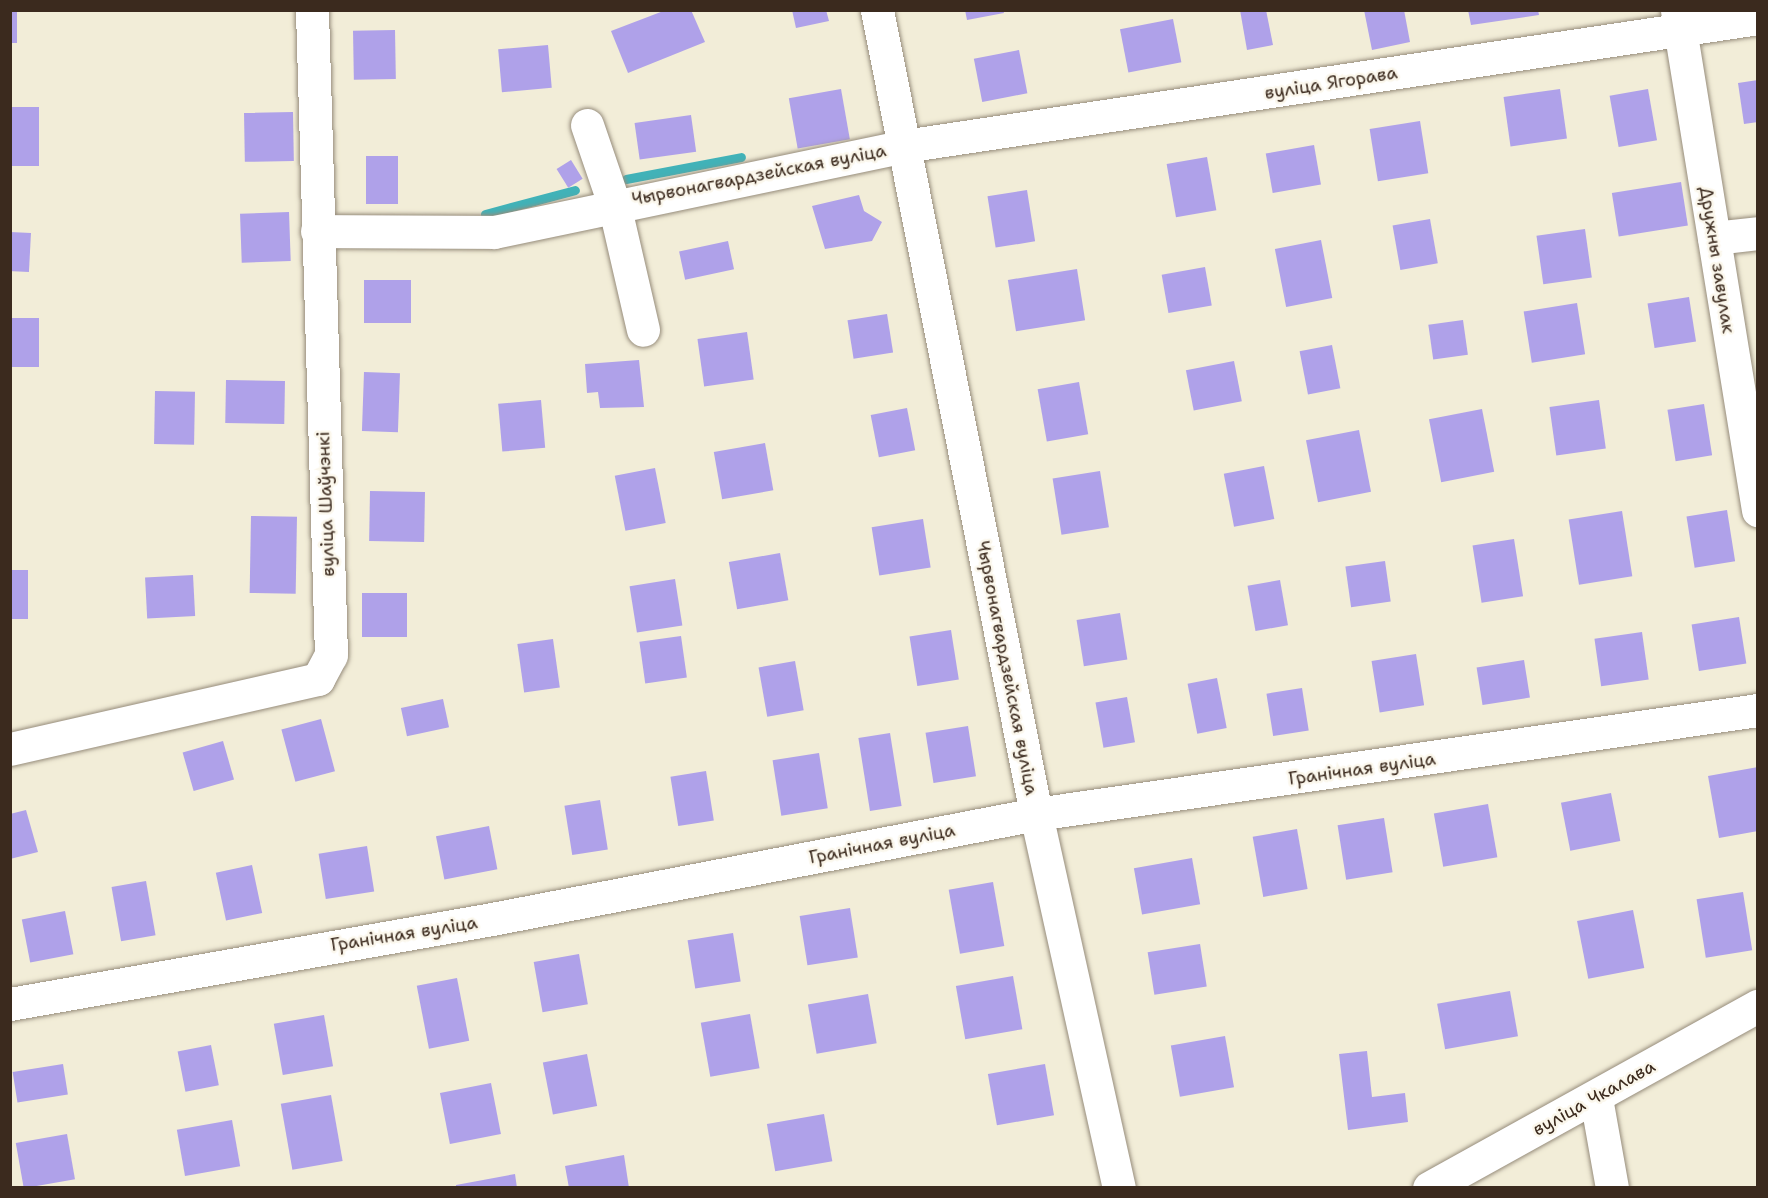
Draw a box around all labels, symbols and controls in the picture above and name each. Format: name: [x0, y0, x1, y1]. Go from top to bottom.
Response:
street label: вуліца Ягорава: [1263, 62, 1399, 104]
street label: Чырвонагвардзейская вуліца: [630, 140, 888, 210]
street label: Дружны завулак: [1695, 185, 1739, 335]
street label: вуліца Шаўчэнкі: [313, 431, 339, 577]
street label: Чырвонагвардзейская вуліца: [972, 539, 1042, 797]
street label: Гранічная вуліца: [1287, 748, 1437, 790]
street label: Гранічная вуліца: [807, 819, 957, 869]
street label: Гранічная вуліца: [329, 912, 479, 956]
street label: вуліца Чкалава: [1529, 1055, 1659, 1141]

